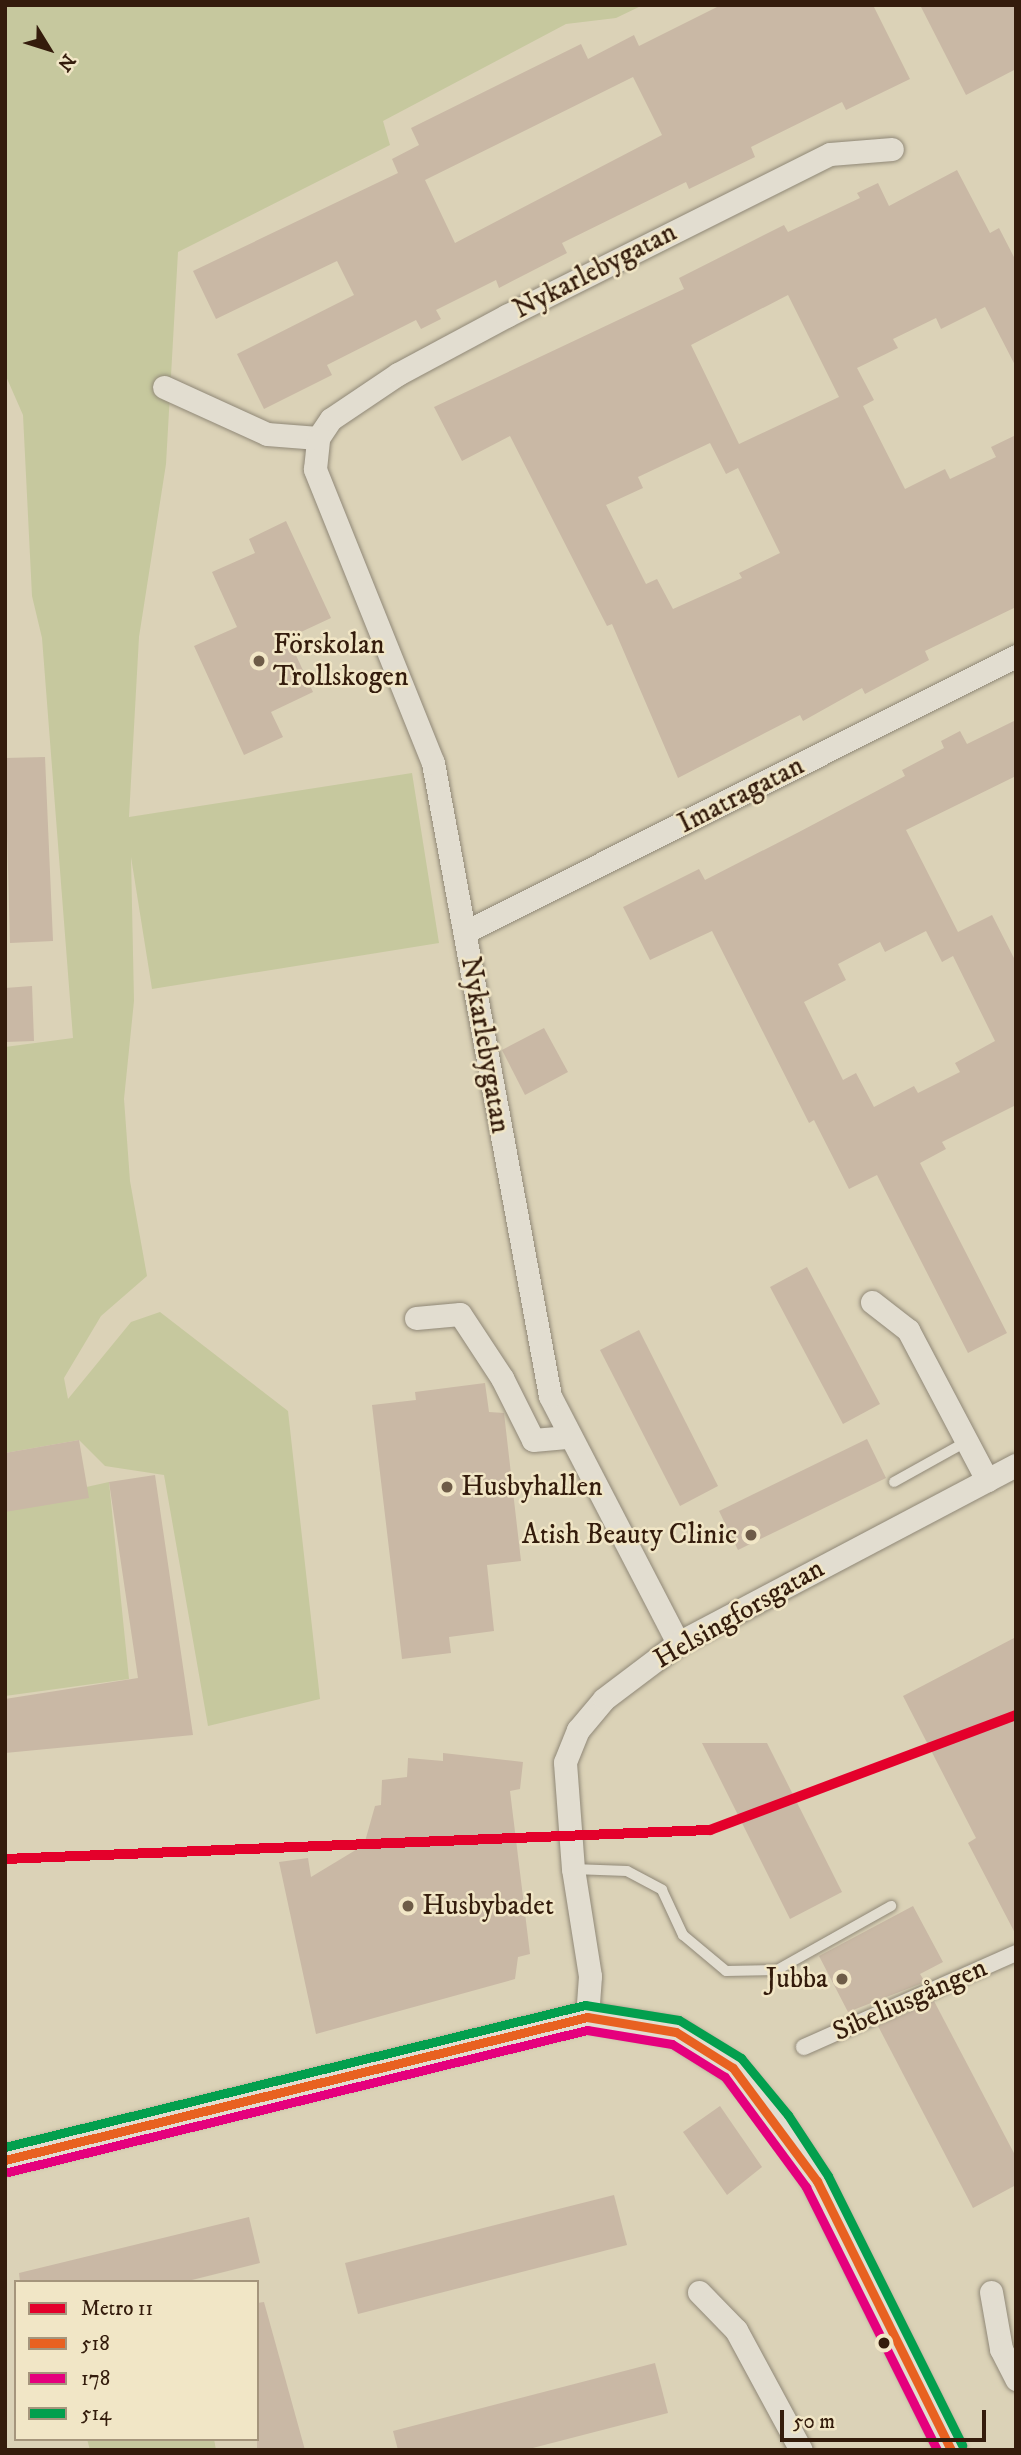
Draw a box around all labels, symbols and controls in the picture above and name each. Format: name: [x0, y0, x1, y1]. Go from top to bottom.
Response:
north arrow: [14, 14, 84, 84]
text: N: [52, 49, 80, 75]
street label: Nykarlebygatan: [508, 215, 682, 327]
place label: Förskolan Trollskogen: [273, 628, 409, 694]
marker: Förskolan Trollskogen: [251, 653, 267, 669]
street label: Imatragatan: [672, 749, 810, 841]
street label: Nykarlebygatan: [453, 954, 517, 1136]
place label: Husbyhallen: [461, 1470, 603, 1504]
marker: Husbyhallen: [439, 1479, 455, 1495]
place label: Atish Beauty Clinic: [522, 1518, 737, 1552]
marker: Atish Beauty Clinic: [743, 1527, 759, 1543]
street label: Helsingforsgatan: [648, 1552, 830, 1676]
place label: Husbybadet: [422, 1889, 554, 1923]
marker: Husbybadet: [400, 1898, 416, 1914]
street label: Sibeliusgången: [828, 1951, 992, 2049]
place label: Jubba: [766, 1962, 828, 1996]
marker: Jubba: [834, 1971, 850, 1987]
legend: [14, 2280, 259, 2441]
text: Metro 11: [81, 2296, 153, 2322]
text: 518: [81, 2331, 110, 2357]
unlabelled marker: [877, 2336, 891, 2350]
text: 178: [81, 2366, 110, 2392]
scale bar: [783, 2396, 990, 2440]
text: 514: [81, 2401, 111, 2427]
text: 50 m: [793, 2409, 835, 2435]

